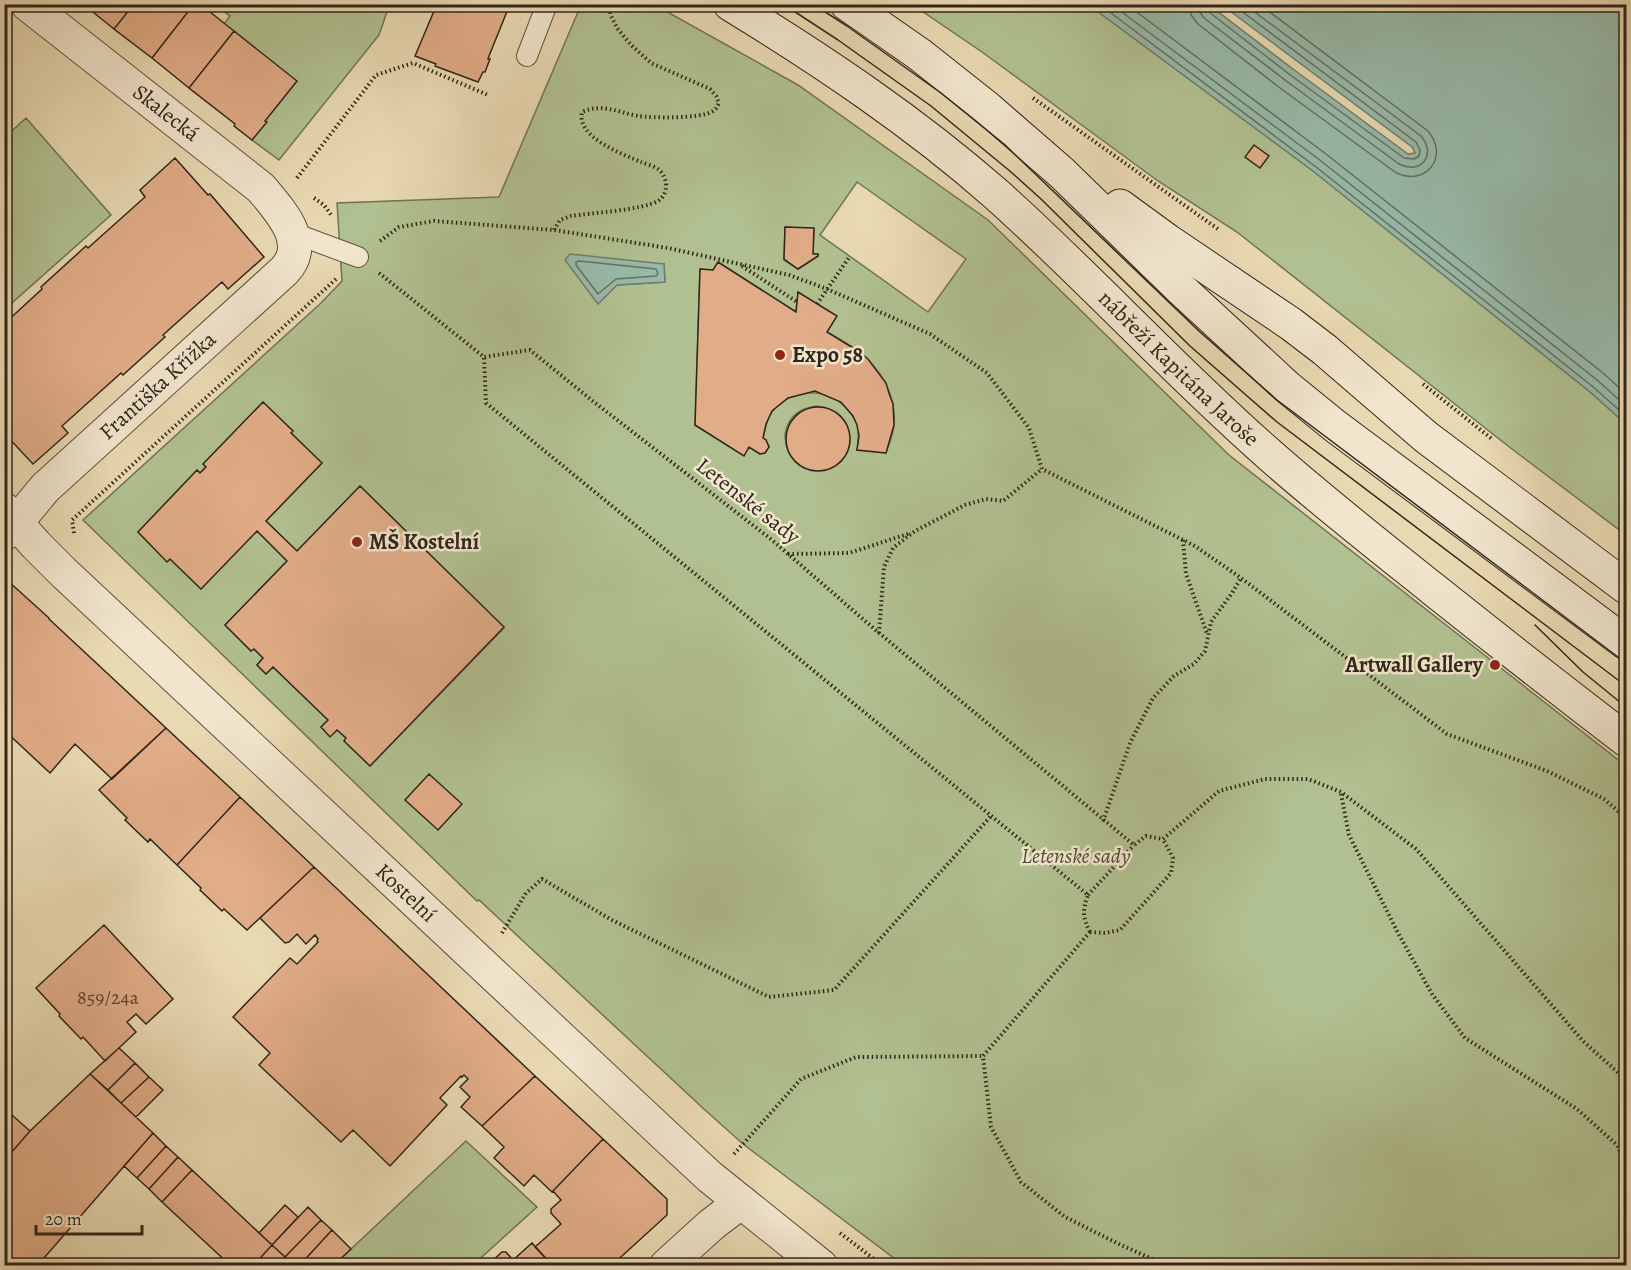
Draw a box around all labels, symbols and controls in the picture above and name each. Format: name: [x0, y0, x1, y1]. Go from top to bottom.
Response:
street label: Skalecká: [126, 77, 206, 149]
street label: nábřeží Kapitána Jaroše: [1092, 284, 1266, 453]
street label: Františka Křížka: [93, 324, 223, 447]
place label: Expo 58: [792, 340, 863, 370]
marker: Expo 58: [773, 348, 787, 362]
street label: Letenské sady: [690, 451, 806, 551]
place label: MŠ Kostelní: [369, 527, 479, 557]
marker: MŠ Kostelní: [350, 535, 364, 549]
place label: Artwall Gallery: [1344, 650, 1484, 680]
marker: Artwall Gallery: [1488, 658, 1502, 672]
park label: Letenské sady: [1021, 841, 1131, 871]
street label: Kostelní: [369, 857, 443, 929]
house number: 859/24a: [77, 984, 140, 1011]
scale bar: [36, 1198, 142, 1236]
text: 20 m: [45, 1207, 82, 1231]

